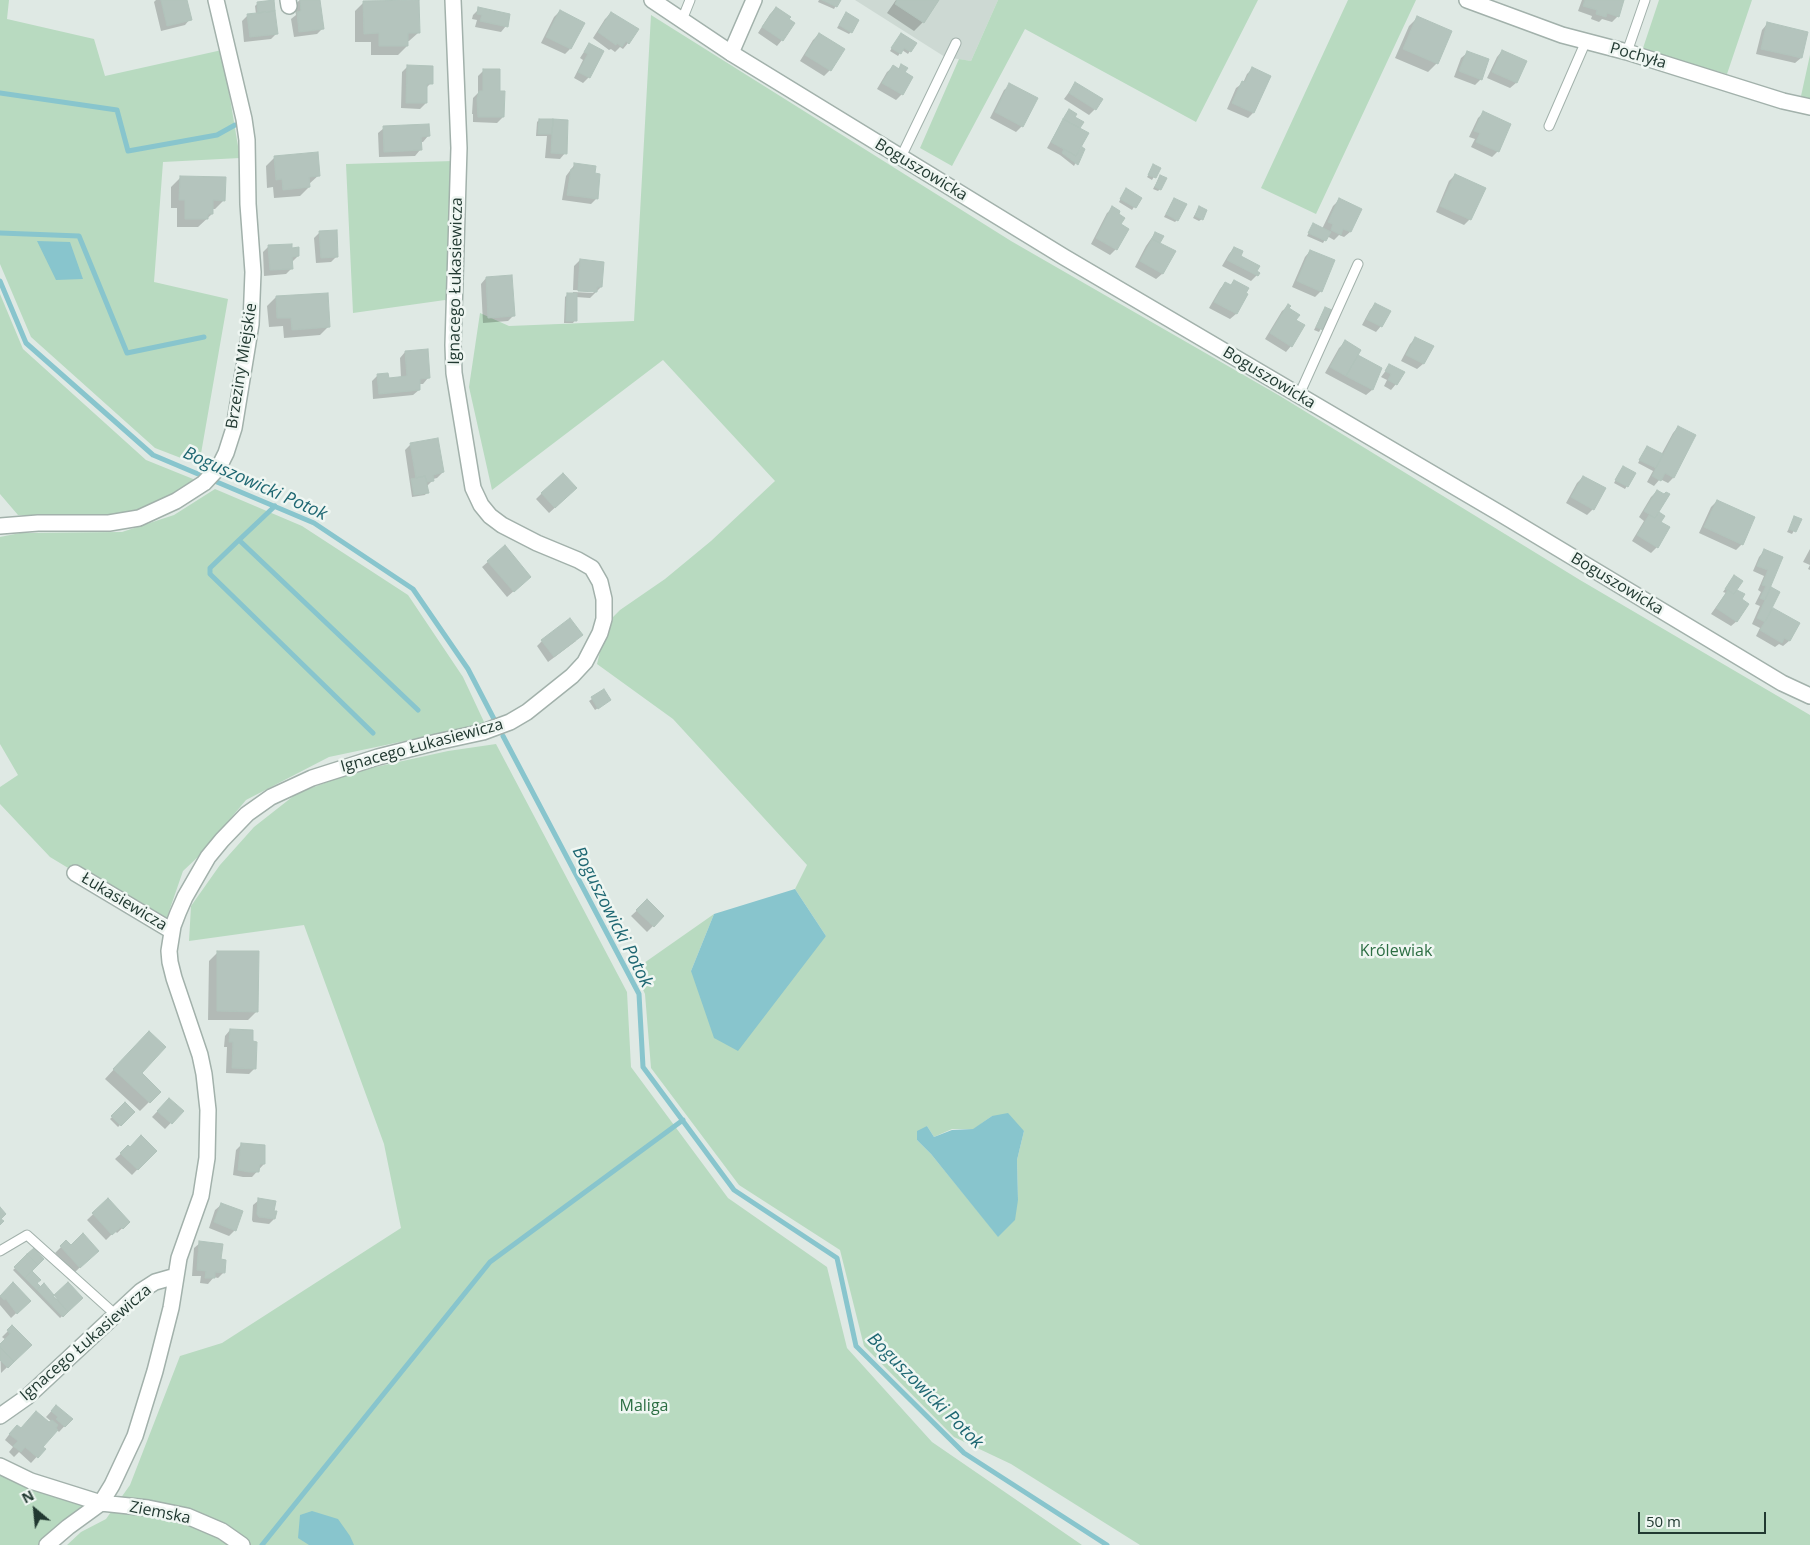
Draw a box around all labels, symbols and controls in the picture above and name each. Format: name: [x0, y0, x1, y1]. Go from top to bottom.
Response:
street label: Pochyła: [1608, 39, 1668, 73]
street label: Boguszowicka: [871, 135, 971, 205]
street label: Ignacego Łukasiewicza: [445, 197, 467, 365]
street label: Brzeziny Miejskie: [223, 302, 261, 430]
street label: Boguszowicka: [1219, 343, 1319, 413]
water label: Boguszowicki Potok: [180, 443, 330, 525]
street label: Boguszowicka: [1567, 549, 1667, 619]
street label: Ignacego Łukasiewicza: [339, 715, 505, 777]
water label: Boguszowicki Potok: [567, 843, 657, 991]
street label: Łukasiewicza: [78, 869, 170, 935]
park label: Królewiak: [1360, 941, 1432, 961]
street label: Ignacego Łukasiewicza: [16, 1281, 156, 1405]
water label: Boguszowicki Potok: [862, 1328, 988, 1454]
park label: Maliga: [620, 1396, 668, 1416]
north arrow: [10, 1485, 60, 1535]
text: N: [18, 1485, 37, 1507]
street label: Ziemska: [128, 1498, 192, 1528]
scale bar: [1640, 1502, 1768, 1534]
text: 50 m: [1646, 1511, 1681, 1531]

